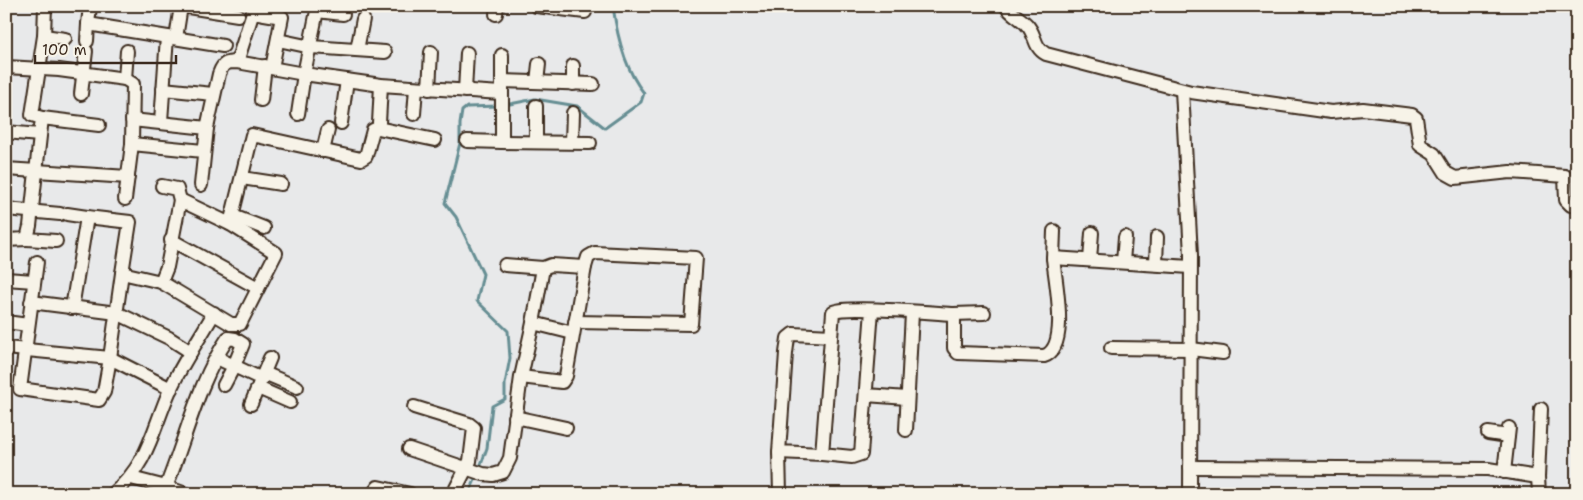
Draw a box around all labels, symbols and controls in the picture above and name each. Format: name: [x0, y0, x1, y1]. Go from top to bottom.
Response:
scale bar: [35, 32, 176, 64]
text: 100 m: [42, 40, 87, 60]

